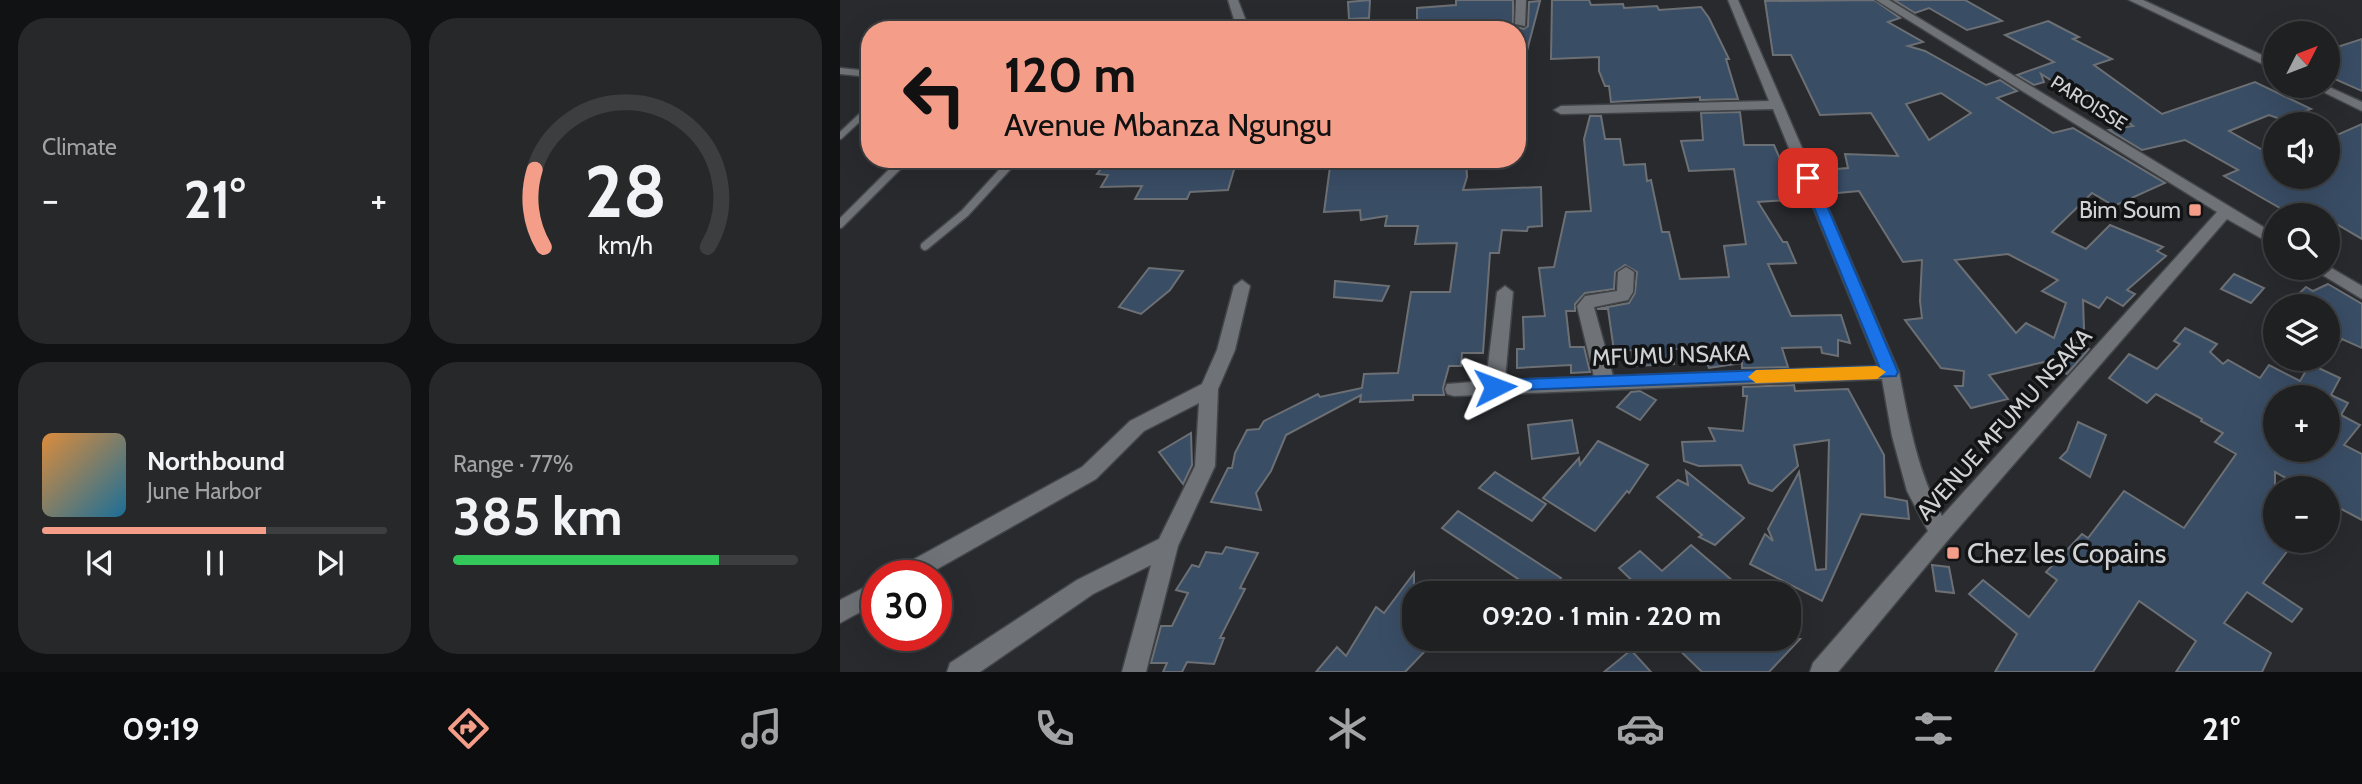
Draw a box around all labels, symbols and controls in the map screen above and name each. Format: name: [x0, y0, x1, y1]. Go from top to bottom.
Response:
north arrow: [2263, 21, 2340, 98]
map controls: [2263, 21, 2340, 553]
text: 120 m: [1004, 45, 1136, 104]
icon: left: [889, 49, 980, 140]
street label: PAROISSE: [2047, 71, 2131, 135]
text: Avenue Mbanza Ngungu: [1004, 105, 1332, 144]
button: sound: [2263, 112, 2340, 189]
text: Climate: [42, 133, 117, 161]
text: 28: [584, 147, 667, 235]
pin: [1778, 148, 1838, 208]
icon: arrive: [1789, 159, 1827, 197]
text: 21°: [184, 168, 245, 231]
text: −: [42, 176, 59, 223]
text: +: [370, 176, 387, 223]
place label: Bim Soum: [2079, 196, 2181, 224]
marker: Bim Soum: [2187, 202, 2203, 218]
button: search: [2263, 203, 2340, 280]
text: km/h: [598, 230, 653, 260]
button: layers: [2263, 294, 2340, 371]
street label: AVENUE MFUMU NSAKA: [1910, 322, 2098, 526]
street label: MFUMU NSAKA: [1591, 338, 1751, 372]
position arrow: [1458, 350, 1532, 424]
button: +: [2263, 385, 2340, 462]
text: Northbound: [147, 445, 285, 477]
text: Range · 77%: [453, 450, 574, 478]
button: −: [2263, 476, 2340, 553]
text: June Harbor: [147, 477, 261, 505]
text: 385 km: [453, 485, 622, 548]
place label: Chez les Copains: [1967, 536, 2166, 570]
icon: previous: [81, 544, 119, 582]
icon: pause: [196, 544, 234, 582]
icon: next: [311, 544, 349, 582]
marker: Chez les Copains: [1945, 545, 1961, 561]
speed limit sign: 30: [861, 560, 952, 651]
text: 09:20 · 1 min · 220 m: [1482, 600, 1721, 632]
icon: directions: [444, 704, 493, 753]
icon: music: [737, 704, 786, 753]
icon: phone: [1030, 704, 1079, 753]
icon: climate: [1323, 704, 1372, 753]
icon: car: [1616, 704, 1665, 753]
icon: filters: [1909, 704, 1958, 753]
text: 09:19: [122, 709, 200, 748]
text: 21°: [2202, 709, 2240, 748]

